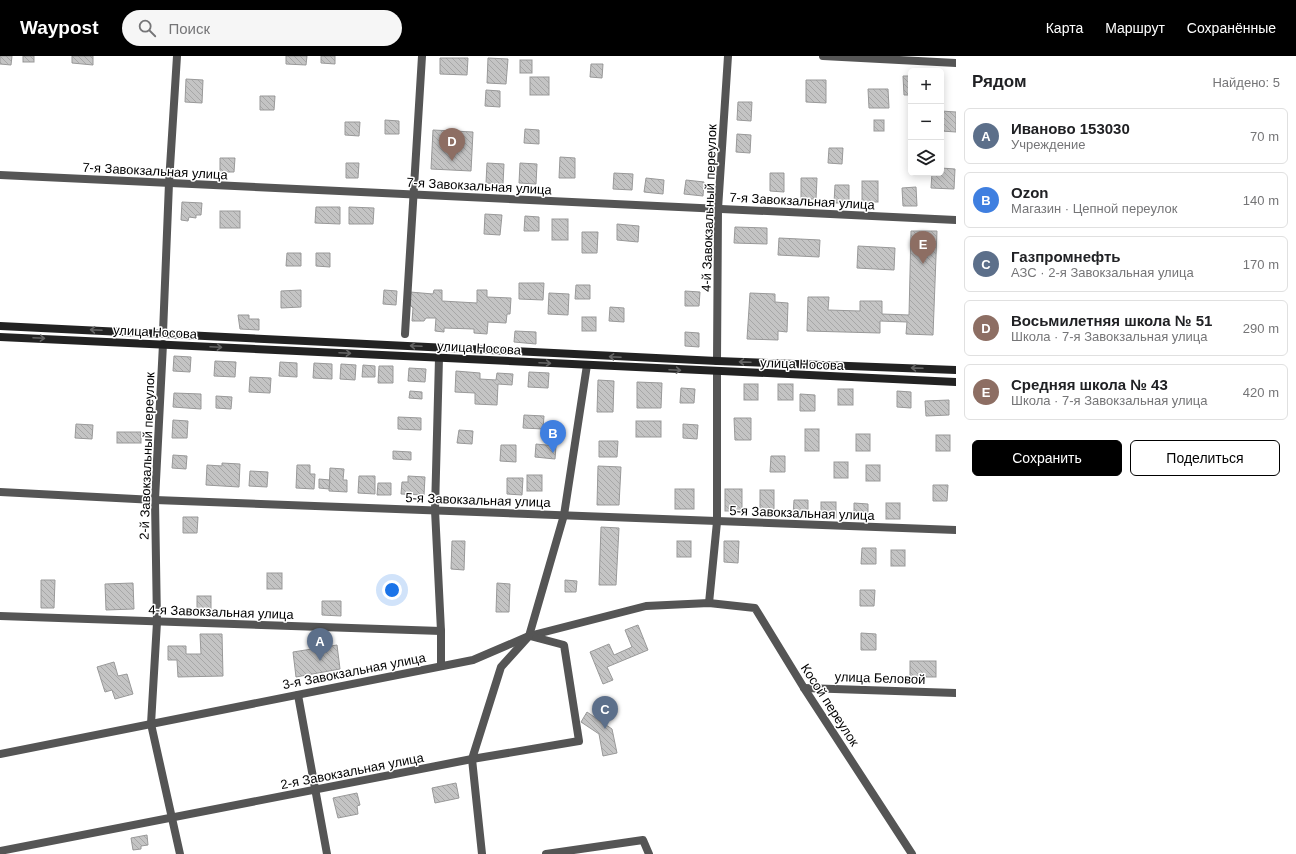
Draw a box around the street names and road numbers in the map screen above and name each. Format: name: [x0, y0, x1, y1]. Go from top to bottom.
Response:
street label: 4-й Завокзальный переулок: [699, 124, 719, 292]
street label: 7-я Завокзальная улица: [82, 160, 229, 182]
street label: 7-я Завокзальная улица: [406, 175, 553, 197]
street label: 7-я Завокзальная улица: [729, 190, 876, 212]
street label: улица Носова: [113, 322, 198, 342]
street label: улица Носова: [437, 338, 522, 358]
street label: улица Носова: [760, 355, 845, 373]
street label: 2-й Завокзальный переулок: [137, 372, 157, 540]
street label: 5-я Завокзальная улица: [405, 490, 552, 510]
street label: 5-я Завокзальная улица: [729, 503, 876, 523]
street label: 4-я Завокзальная улица: [148, 602, 295, 622]
street label: 3-я Завокзальная улица: [281, 650, 428, 692]
street label: Косой переулок: [798, 661, 862, 749]
street label: улица Беловой: [834, 669, 926, 687]
street label: 2-я Завокзальная улица: [279, 750, 426, 792]

